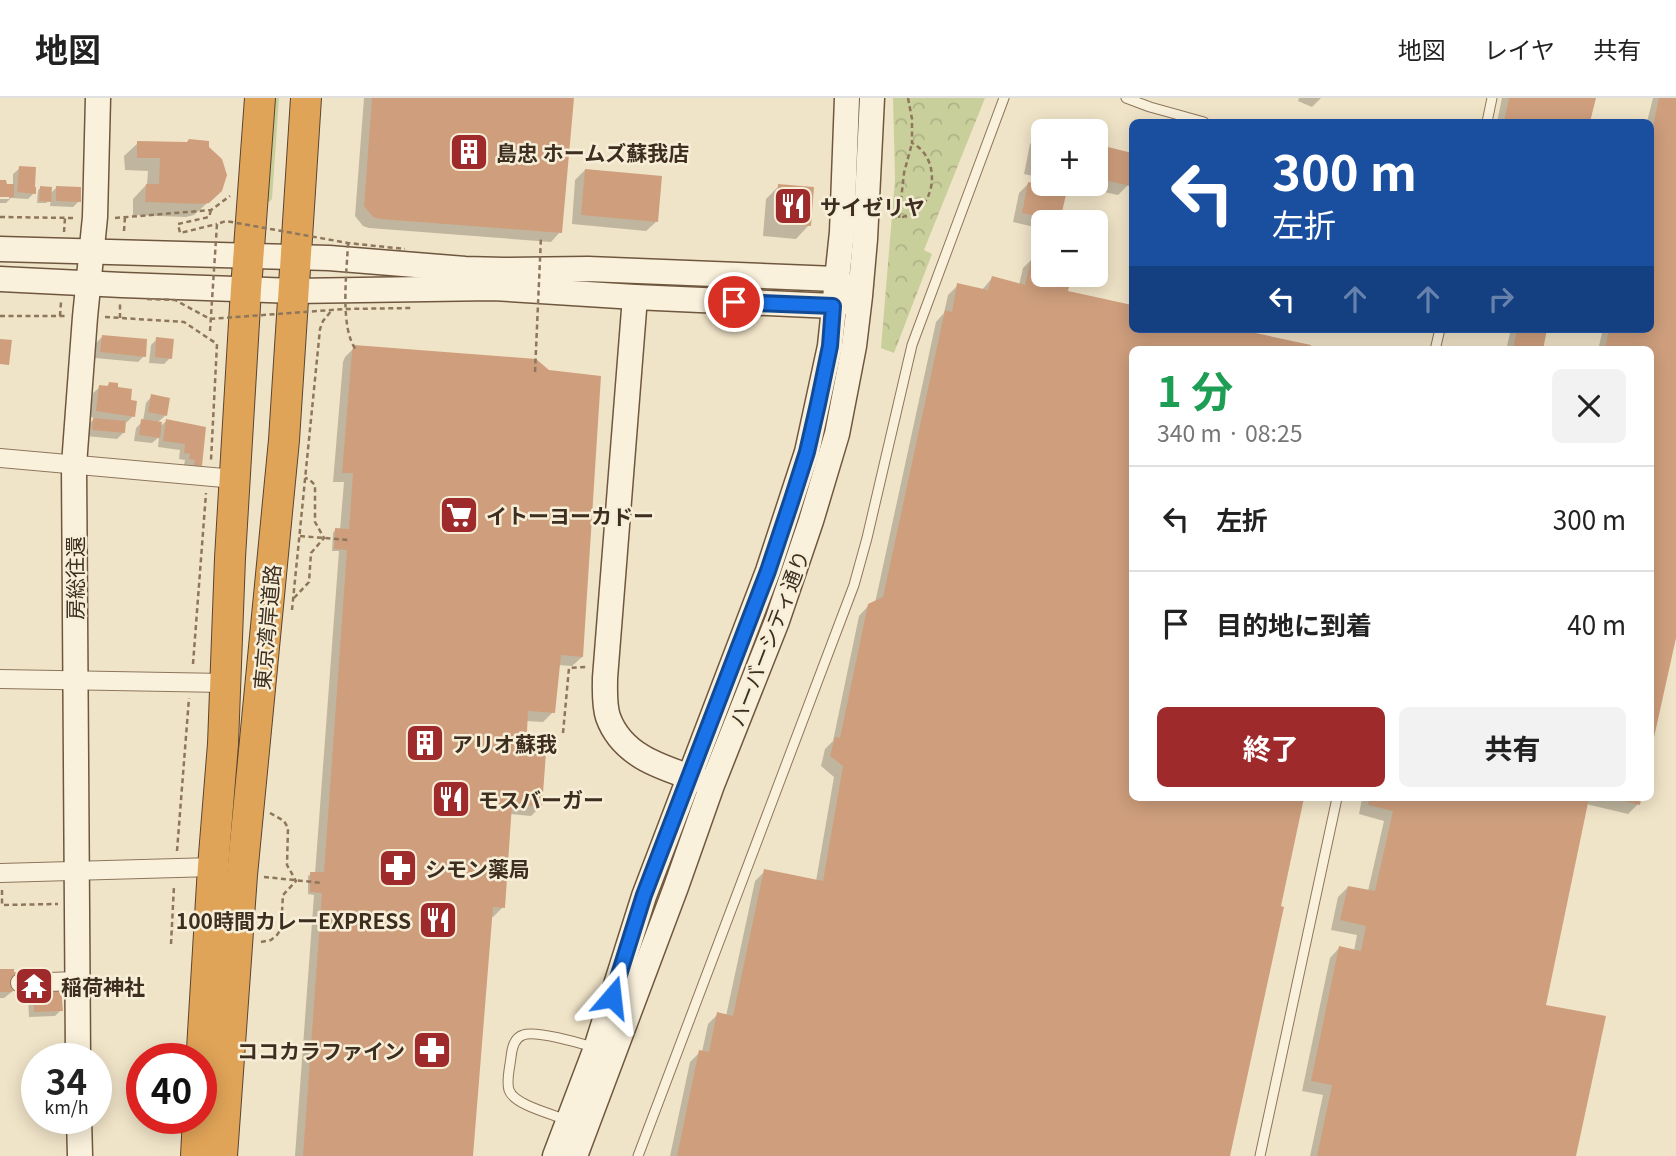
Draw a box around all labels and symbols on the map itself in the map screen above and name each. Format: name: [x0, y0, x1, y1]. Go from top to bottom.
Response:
building icon: 島忠 ホームズ蘇我店: [448, 131, 490, 173]
place label: 島忠 ホームズ蘇我店: [496, 137, 689, 167]
restaurant icon: サイゼリヤ: [772, 185, 814, 227]
place label: サイゼリヤ: [820, 191, 925, 221]
pin: [704, 272, 764, 332]
supermarket icon: イトーヨーカドー: [438, 494, 480, 536]
place label: イトーヨーカドー: [486, 500, 654, 530]
street label: 房総往還: [59, 536, 89, 620]
street label: ハーバーシティ通り: [720, 545, 816, 731]
street label: 東京湾岸道路: [246, 563, 286, 691]
building icon: アリオ蘇我: [404, 722, 446, 764]
place label: アリオ蘇我: [452, 728, 557, 758]
restaurant icon: モスバーガー: [430, 778, 472, 820]
place label: モスバーガー: [478, 784, 604, 814]
pharmacy icon: シモン薬局: [377, 847, 419, 889]
place label: シモン薬局: [425, 853, 530, 883]
restaurant icon: 100時間カレーEXPRESS: [417, 899, 459, 941]
place label: 100時間カレーEXPRESS: [176, 905, 411, 935]
position arrow: [575, 960, 649, 1034]
temple icon: 稲荷神社: [13, 965, 55, 1007]
place label: 稲荷神社: [61, 971, 145, 1001]
pharmacy icon: ココカラファイン: [411, 1029, 453, 1071]
place label: ココカラファイン: [237, 1035, 405, 1065]
speed limit sign: 40: [126, 1043, 217, 1134]

